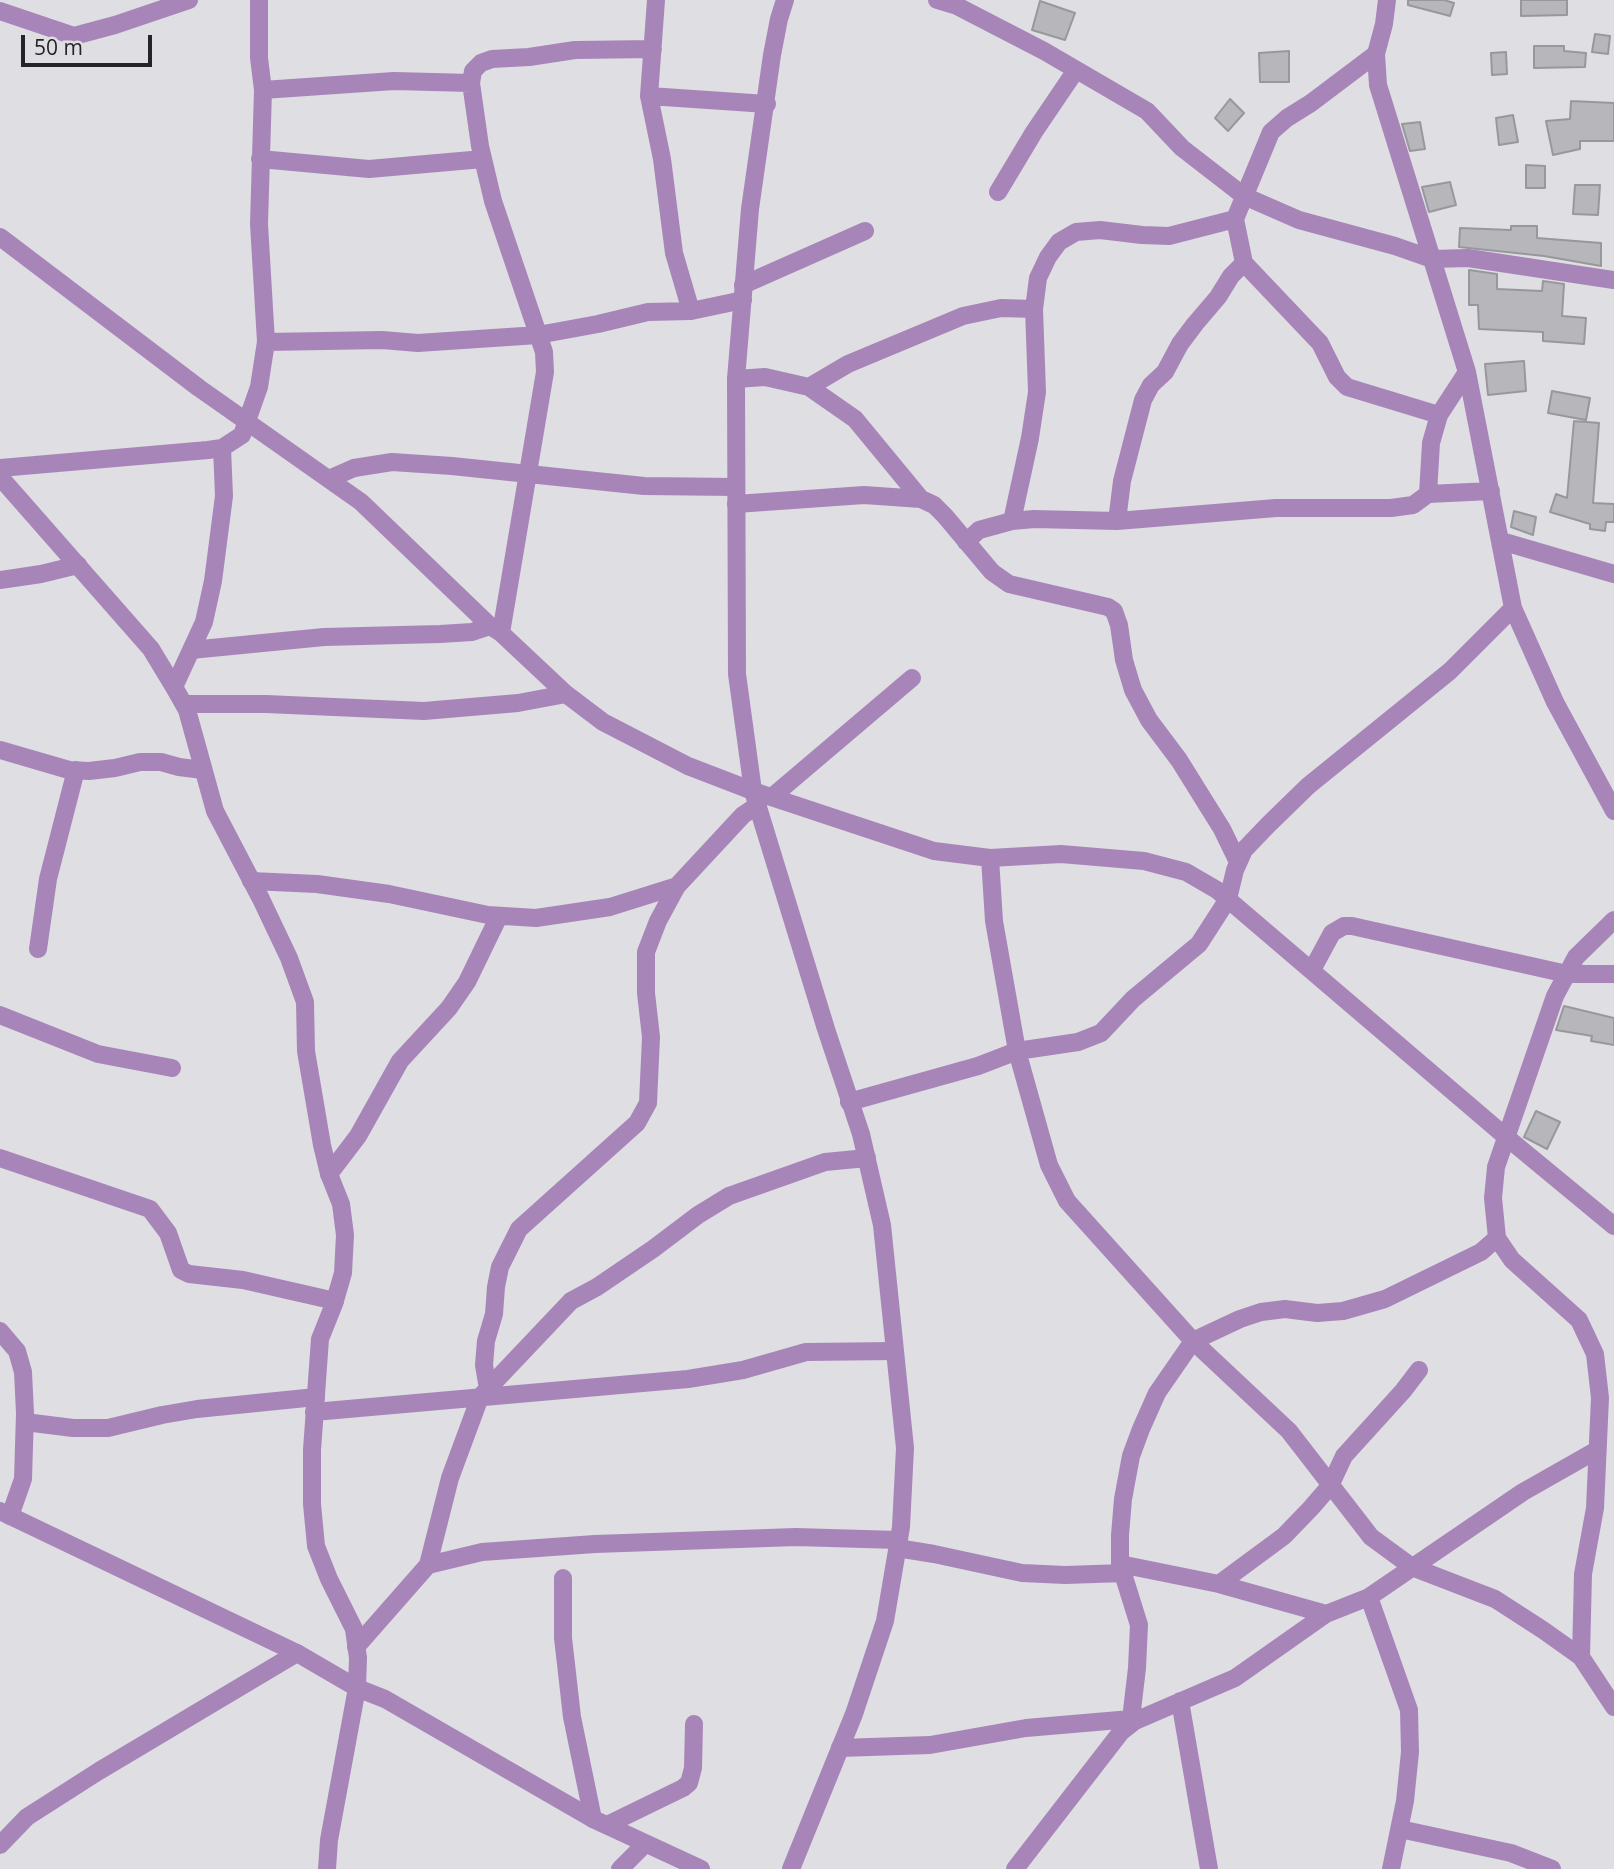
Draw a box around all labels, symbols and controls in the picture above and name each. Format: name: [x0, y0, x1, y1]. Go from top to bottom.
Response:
scale bar: [24, 21, 156, 65]
text: 50 m: [34, 33, 83, 61]

